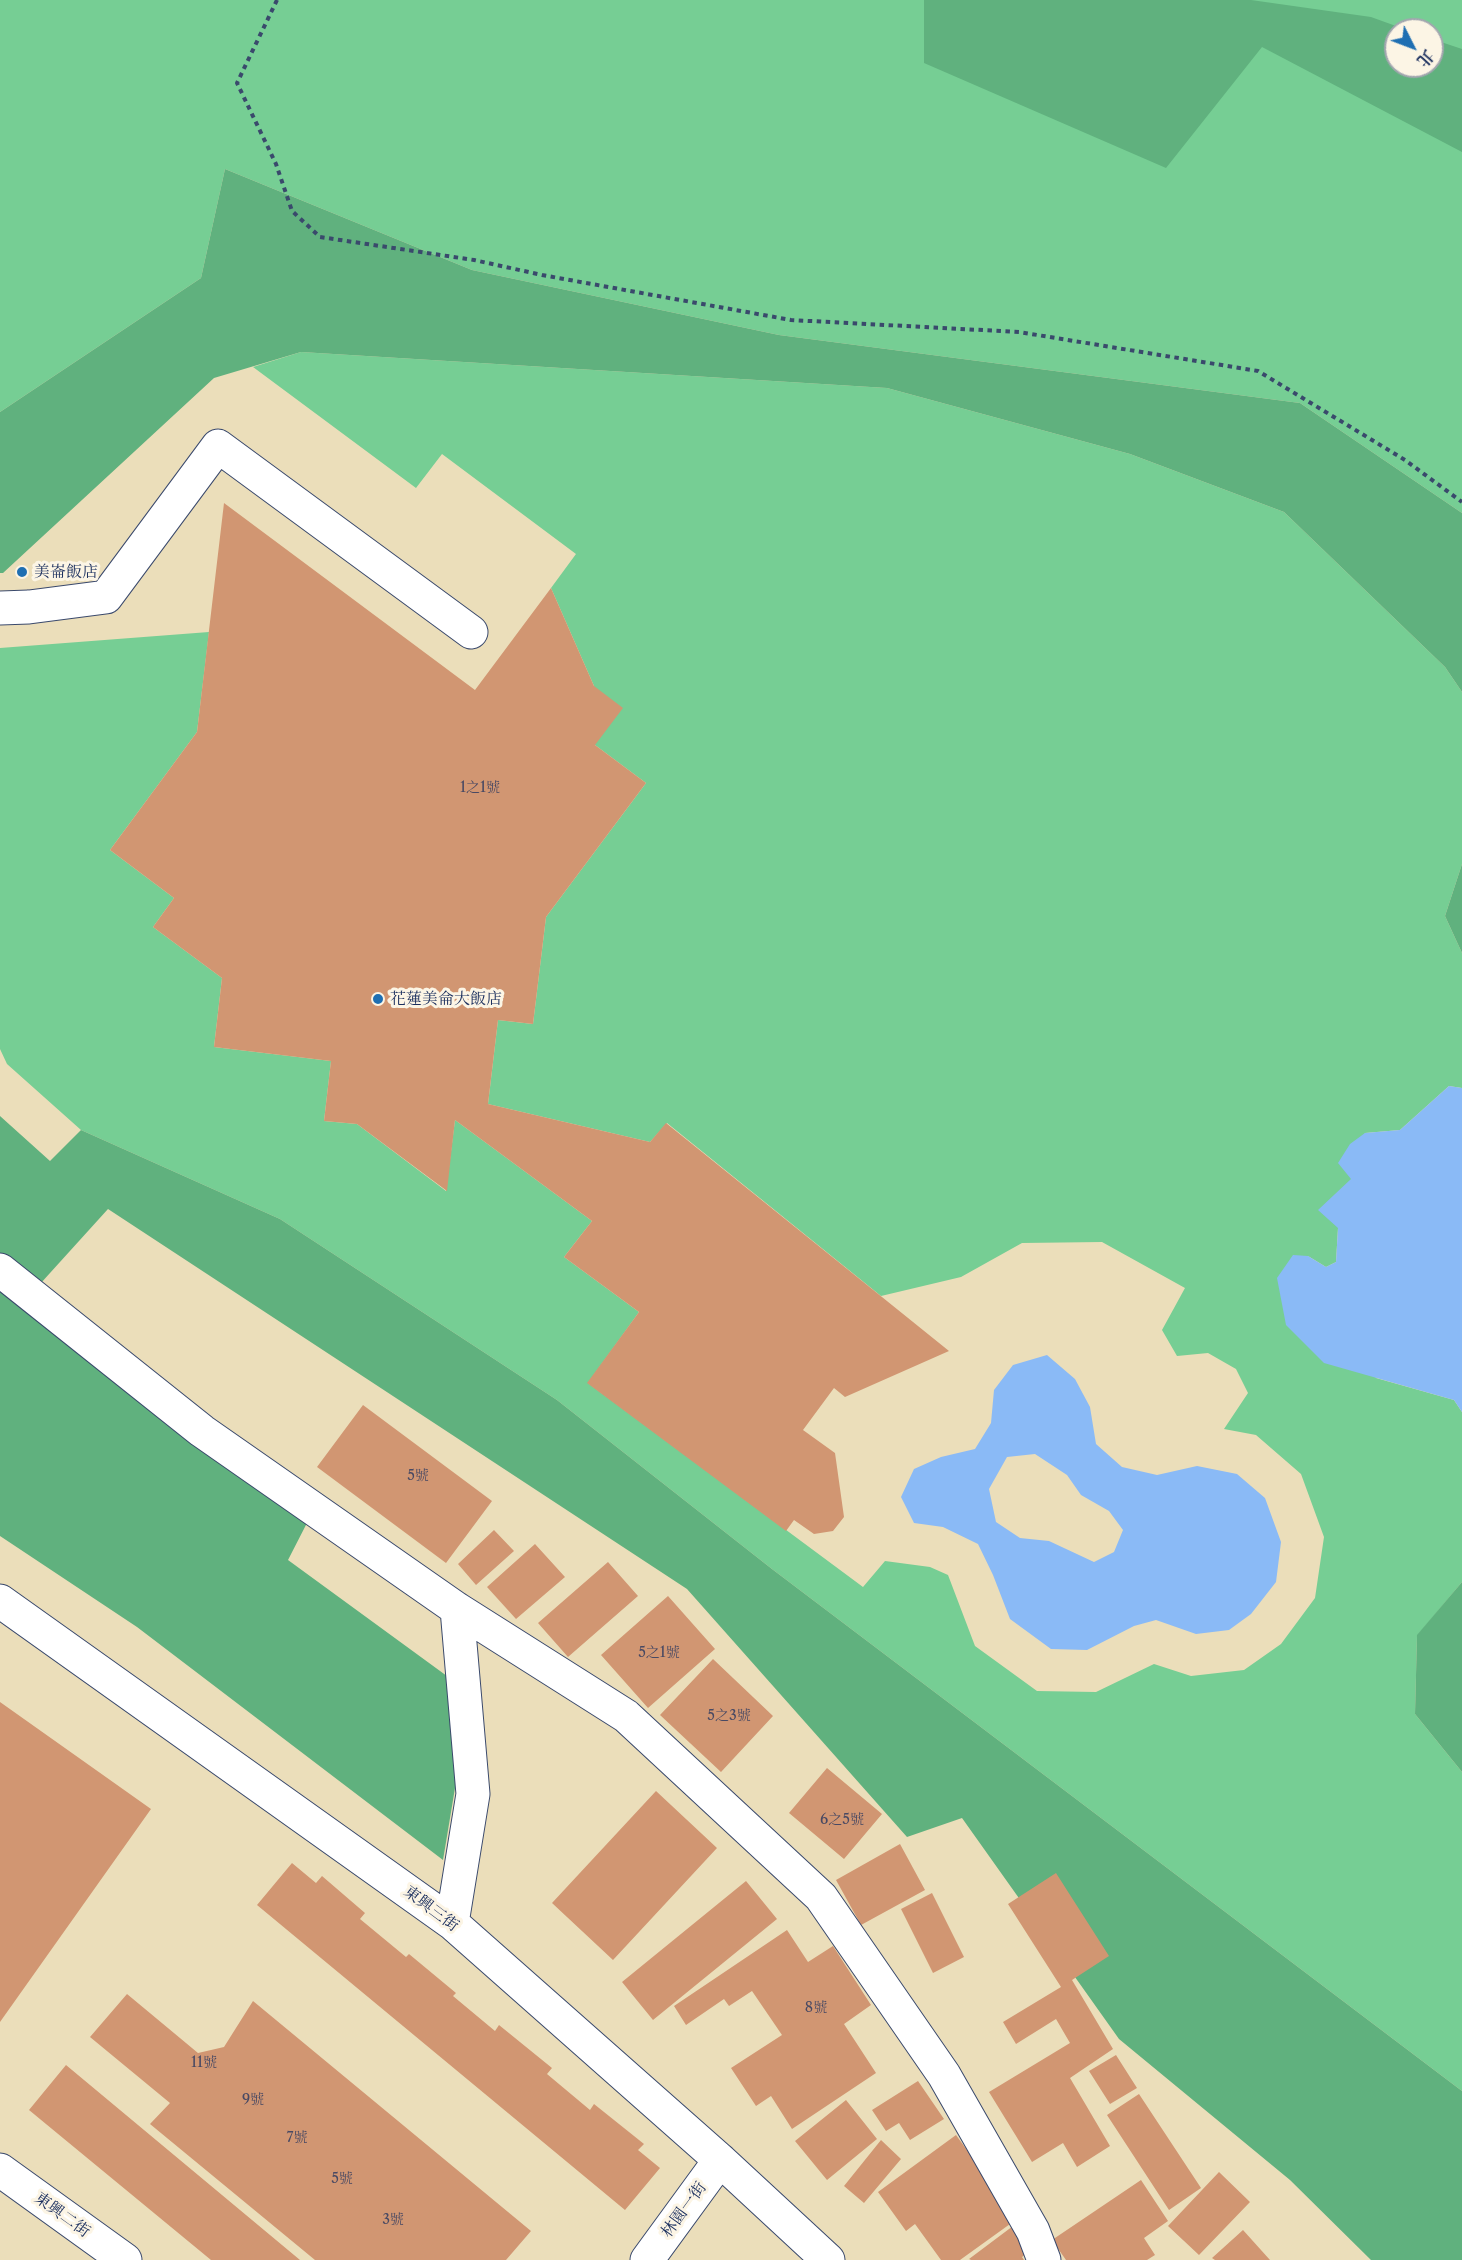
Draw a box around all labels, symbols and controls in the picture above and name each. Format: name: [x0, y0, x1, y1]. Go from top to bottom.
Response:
north arrow: [1384, 18, 1444, 78]
text: 北: [1413, 46, 1439, 71]
place label: 美崙飯店: [34, 562, 98, 582]
marker: 美崙飯店: [15, 565, 29, 579]
house number: 1之1號: [460, 780, 500, 796]
place label: 花蓮美侖大飯店: [390, 989, 502, 1009]
marker: 花蓮美侖大飯店: [371, 992, 385, 1006]
house number: 5號: [407, 1468, 429, 1484]
house number: 5之1號: [638, 1645, 680, 1661]
house number: 5之3號: [707, 1708, 751, 1724]
house number: 6之5號: [820, 1812, 864, 1828]
street label: 東興三街: [400, 1882, 462, 1936]
house number: 8號: [805, 2000, 827, 2016]
house number: 11號: [191, 2055, 217, 2071]
house number: 9號: [242, 2092, 264, 2108]
house number: 7號: [287, 2130, 307, 2146]
house number: 5號: [331, 2171, 353, 2187]
street label: 林園一街: [657, 2178, 711, 2242]
street label: 東興二街: [30, 2188, 94, 2242]
house number: 3號: [382, 2212, 404, 2228]

